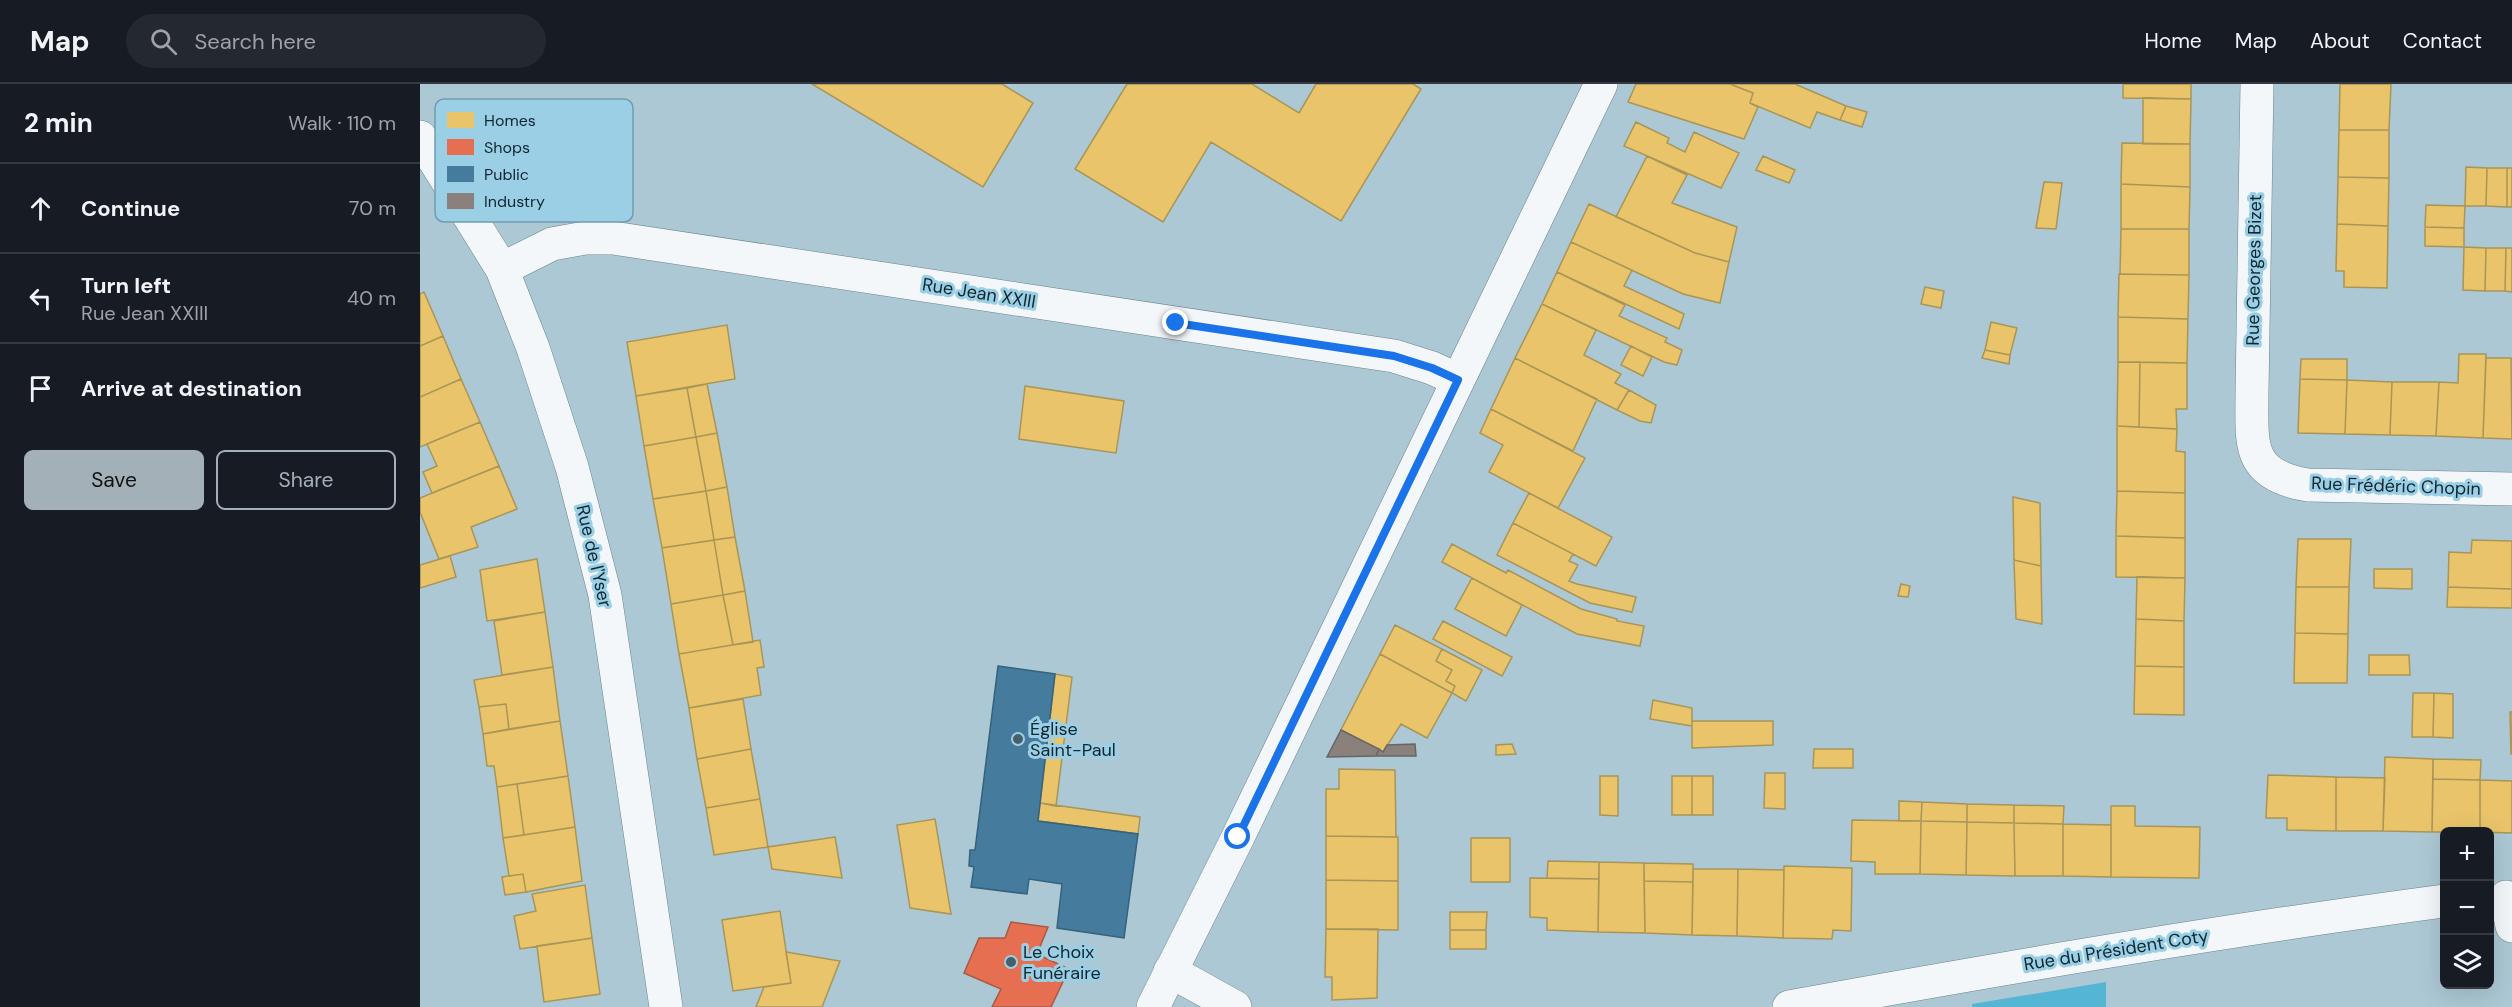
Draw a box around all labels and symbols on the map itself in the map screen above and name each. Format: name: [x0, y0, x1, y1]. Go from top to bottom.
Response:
legend: [435, 99, 633, 222]
text: Homes: [484, 110, 536, 131]
text: Shops: [484, 137, 530, 158]
text: Public: [484, 164, 529, 185]
text: Industry: [484, 191, 545, 212]
street label: Rue Georges Bizet: [2241, 194, 2267, 346]
street label: Rue Jean XXIII: [921, 272, 1037, 314]
route end: [1162, 309, 1188, 335]
street label: Rue Frédéric Chopin: [2311, 471, 2481, 501]
street label: Rue de l'Yser: [571, 502, 617, 610]
place label: Église Saint-Paul: [1030, 717, 1116, 762]
marker: Église Saint-Paul: [1011, 732, 1025, 746]
route start: [1224, 823, 1250, 849]
street label: Rue du Président Coty: [2022, 924, 2210, 976]
place label: Le Choix Funéraire: [1023, 940, 1101, 985]
marker: Le Choix Funéraire: [1004, 955, 1018, 969]

